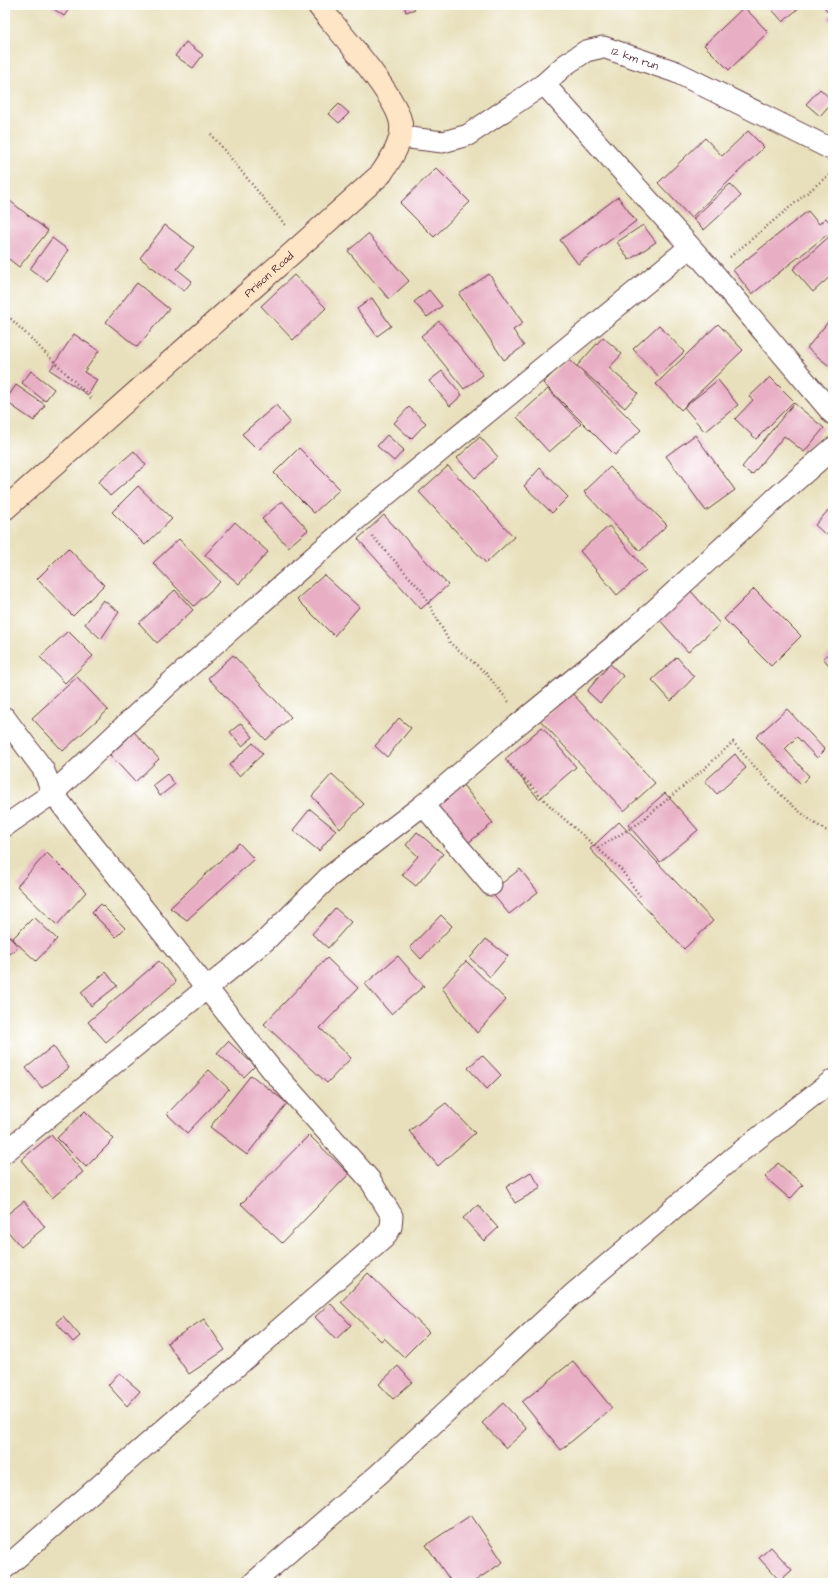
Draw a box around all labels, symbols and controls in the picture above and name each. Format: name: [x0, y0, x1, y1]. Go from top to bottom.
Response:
street label: 12 km run: [610, 44, 661, 74]
street label: Prison Road: [241, 248, 297, 301]

